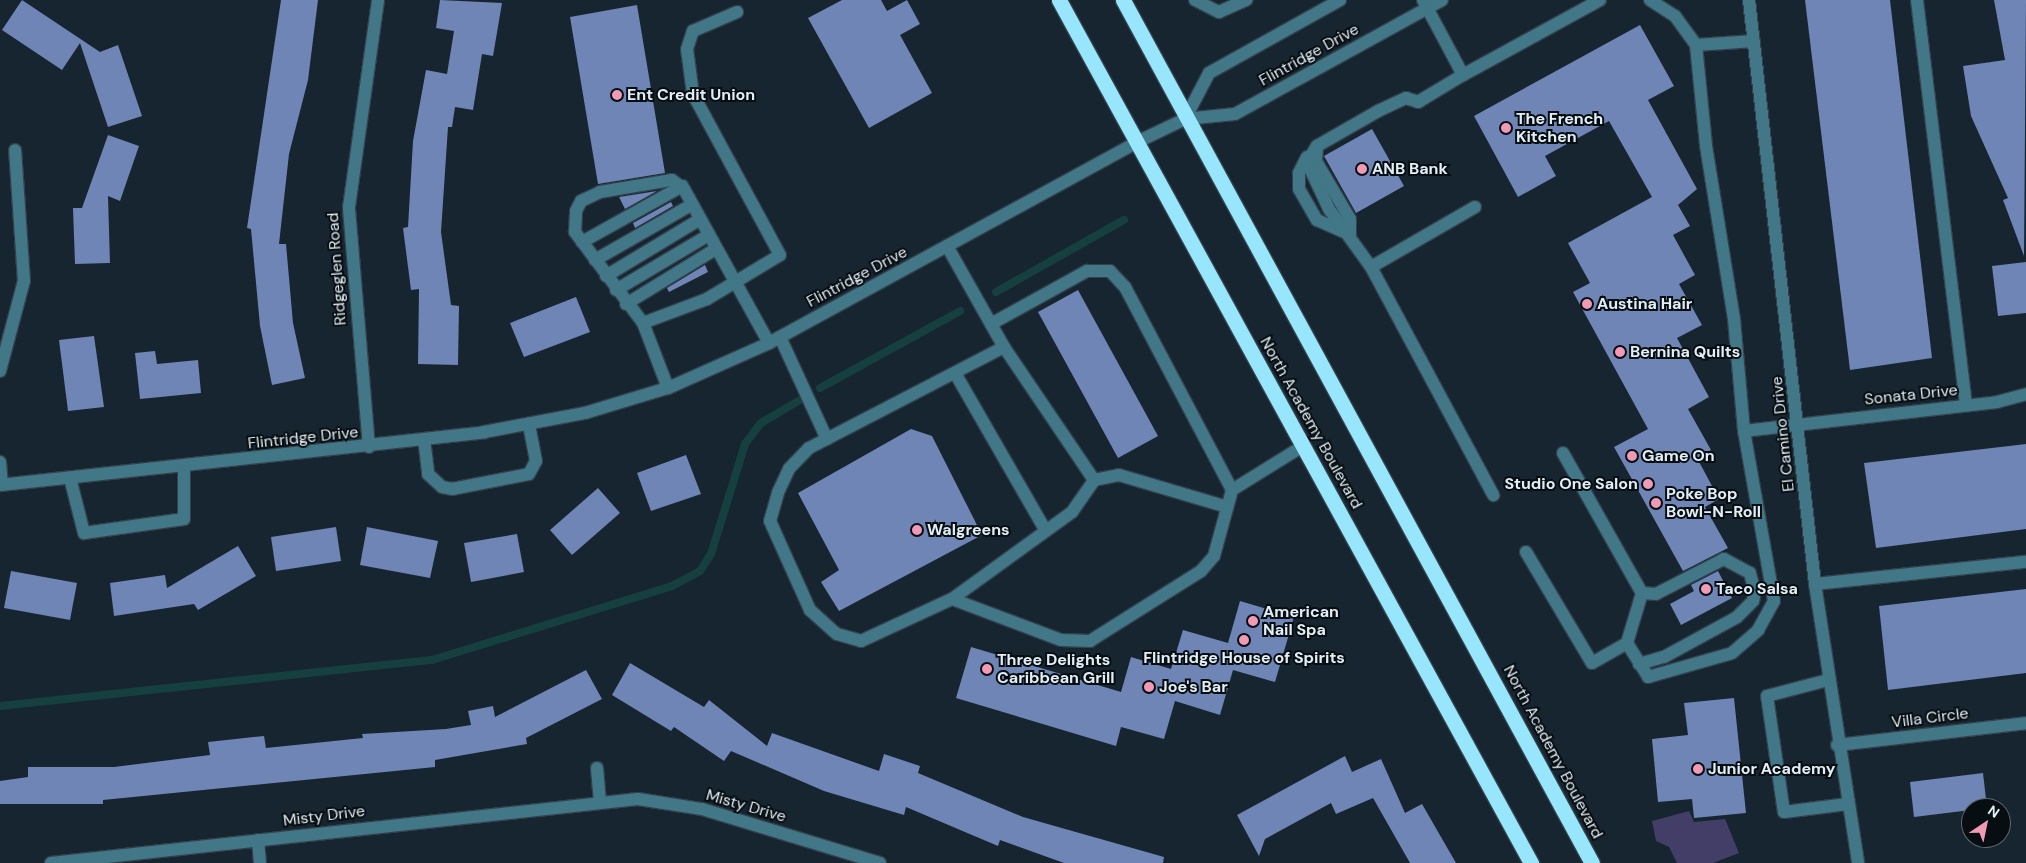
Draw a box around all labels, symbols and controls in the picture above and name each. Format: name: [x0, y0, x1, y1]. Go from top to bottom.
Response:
street label: Flintridge Drive: [1256, 20, 1362, 90]
place label: Ent Credit Union: [627, 85, 755, 105]
marker: Ent Credit Union: [611, 89, 623, 101]
place label: The French Kitchen: [1516, 109, 1603, 147]
marker: The French Kitchen: [1500, 122, 1512, 134]
place label: ANB Bank: [1372, 159, 1448, 179]
marker: ANB Bank: [1356, 163, 1368, 175]
street label: Ridgeglen Road: [323, 212, 351, 326]
street label: Flintridge Drive: [803, 242, 911, 312]
place label: Austina Hair: [1597, 294, 1692, 314]
marker: Austina Hair: [1581, 298, 1593, 310]
street label: North Academy Boulevard: [1256, 334, 1366, 512]
place label: Bernina Quilts: [1630, 342, 1740, 362]
marker: Bernina Quilts: [1614, 346, 1626, 358]
street label: El Camino Drive: [1767, 375, 1799, 493]
street label: Sonata Drive: [1863, 381, 1959, 409]
street label: Flintridge Drive: [247, 423, 359, 453]
place label: Game On: [1642, 446, 1715, 466]
marker: Game On: [1626, 450, 1638, 462]
place label: Studio One Salon: [1504, 474, 1638, 494]
marker: Studio One Salon: [1642, 478, 1654, 490]
place label: Poke Bop Bowl-N-Roll: [1666, 484, 1761, 522]
marker: Poke Bop Bowl-N-Roll: [1650, 497, 1662, 509]
place label: Walgreens: [927, 520, 1010, 540]
marker: Walgreens: [911, 524, 923, 536]
place label: Taco Salsa: [1716, 579, 1798, 599]
marker: Taco Salsa: [1700, 583, 1712, 595]
place label: American Nail Spa: [1263, 602, 1339, 640]
marker: American Nail Spa: [1247, 615, 1259, 627]
marker: Flintridge House of Spirits: [1238, 634, 1250, 646]
place label: Flintridge House of Spirits: [1143, 648, 1345, 668]
place label: Three Delights Caribbean Grill: [997, 650, 1115, 688]
street label: North Academy Boulevard: [1499, 662, 1607, 842]
marker: Three Delights Caribbean Grill: [981, 663, 993, 675]
place label: Joe's Bar: [1159, 677, 1228, 697]
marker: Joe's Bar: [1143, 681, 1155, 693]
street label: Villa Circle: [1890, 704, 1970, 732]
place label: Junior Academy: [1708, 759, 1835, 779]
marker: Junior Academy: [1692, 763, 1704, 775]
street label: Misty Drive: [704, 785, 788, 827]
north arrow: [1961, 798, 2011, 848]
street label: Misty Drive: [282, 801, 366, 831]
text: N: [1985, 801, 2003, 822]

